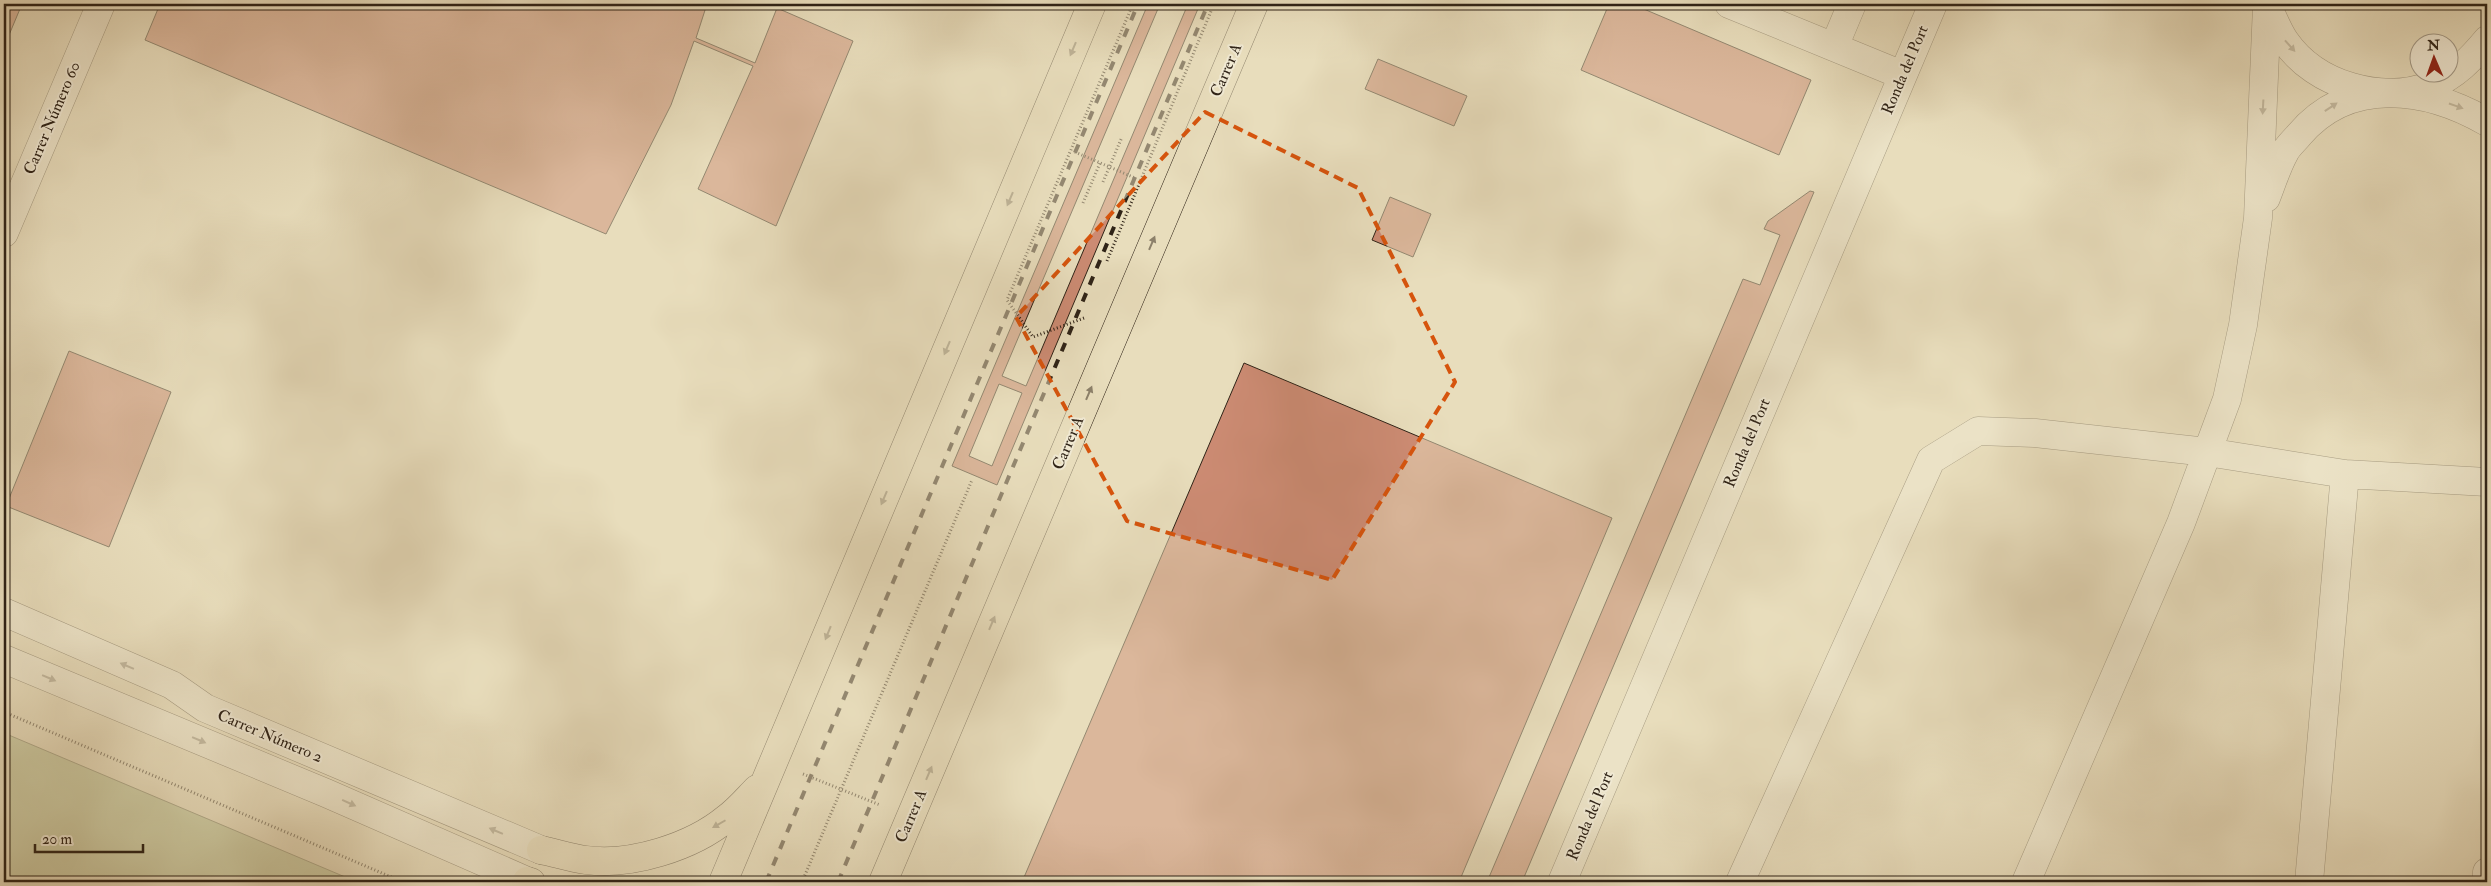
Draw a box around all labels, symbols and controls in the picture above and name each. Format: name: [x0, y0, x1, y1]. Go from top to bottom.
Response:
street label: Ronda del Port: [1877, 22, 1933, 118]
north arrow: [2408, 32, 2458, 82]
text: N: [2426, 37, 2441, 54]
street label: Carrer A: [1206, 40, 1246, 100]
one-way arrow: [2284, 40, 2296, 52]
one-way arrow: [1069, 42, 1077, 56]
street label: Carrer Número 60: [19, 59, 85, 177]
one-way arrow: [2258, 100, 2266, 116]
one-way arrow: [2324, 102, 2338, 112]
one-way arrow: [2449, 103, 2464, 110]
one-way arrow: [1006, 192, 1014, 206]
one-way arrow: [1149, 236, 1157, 250]
one-way arrow: [942, 341, 950, 355]
one-way arrow: [1086, 385, 1093, 400]
street label: Ronda del Port: [1719, 395, 1775, 491]
street label: Carrer A: [1048, 413, 1088, 473]
one-way arrow: [879, 491, 887, 505]
one-way arrow: [988, 615, 996, 630]
one-way arrow: [824, 626, 832, 641]
one-way arrow: [120, 661, 134, 669]
one-way arrow: [42, 674, 56, 682]
street label: Carrer Número 2: [214, 705, 326, 767]
one-way arrow: [192, 736, 207, 744]
one-way arrow: [926, 766, 934, 780]
street label: Ronda del Port: [1562, 768, 1618, 864]
street label: Carrer A: [891, 786, 931, 846]
one-way arrow: [342, 799, 356, 807]
one-way arrow: [712, 819, 726, 828]
scale bar: [35, 821, 142, 853]
one-way arrow: [489, 826, 503, 834]
text: 20 m: [42, 830, 72, 849]

